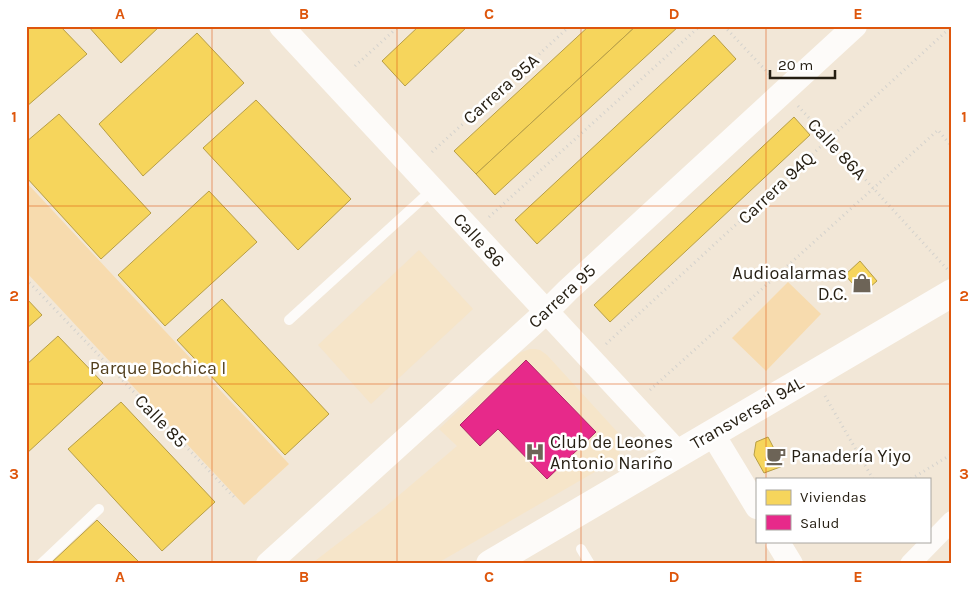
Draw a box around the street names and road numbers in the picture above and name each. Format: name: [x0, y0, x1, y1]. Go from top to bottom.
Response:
street label: Carrera 95A: [458, 49, 544, 129]
street label: Calle 86A: [803, 114, 871, 184]
street label: Carrera 94Q: [733, 147, 819, 229]
street label: Calle 86: [448, 208, 510, 272]
street label: Carrera 95: [524, 259, 600, 333]
street label: Transversal 94L: [687, 371, 808, 454]
street label: Calle 85: [130, 390, 192, 452]

